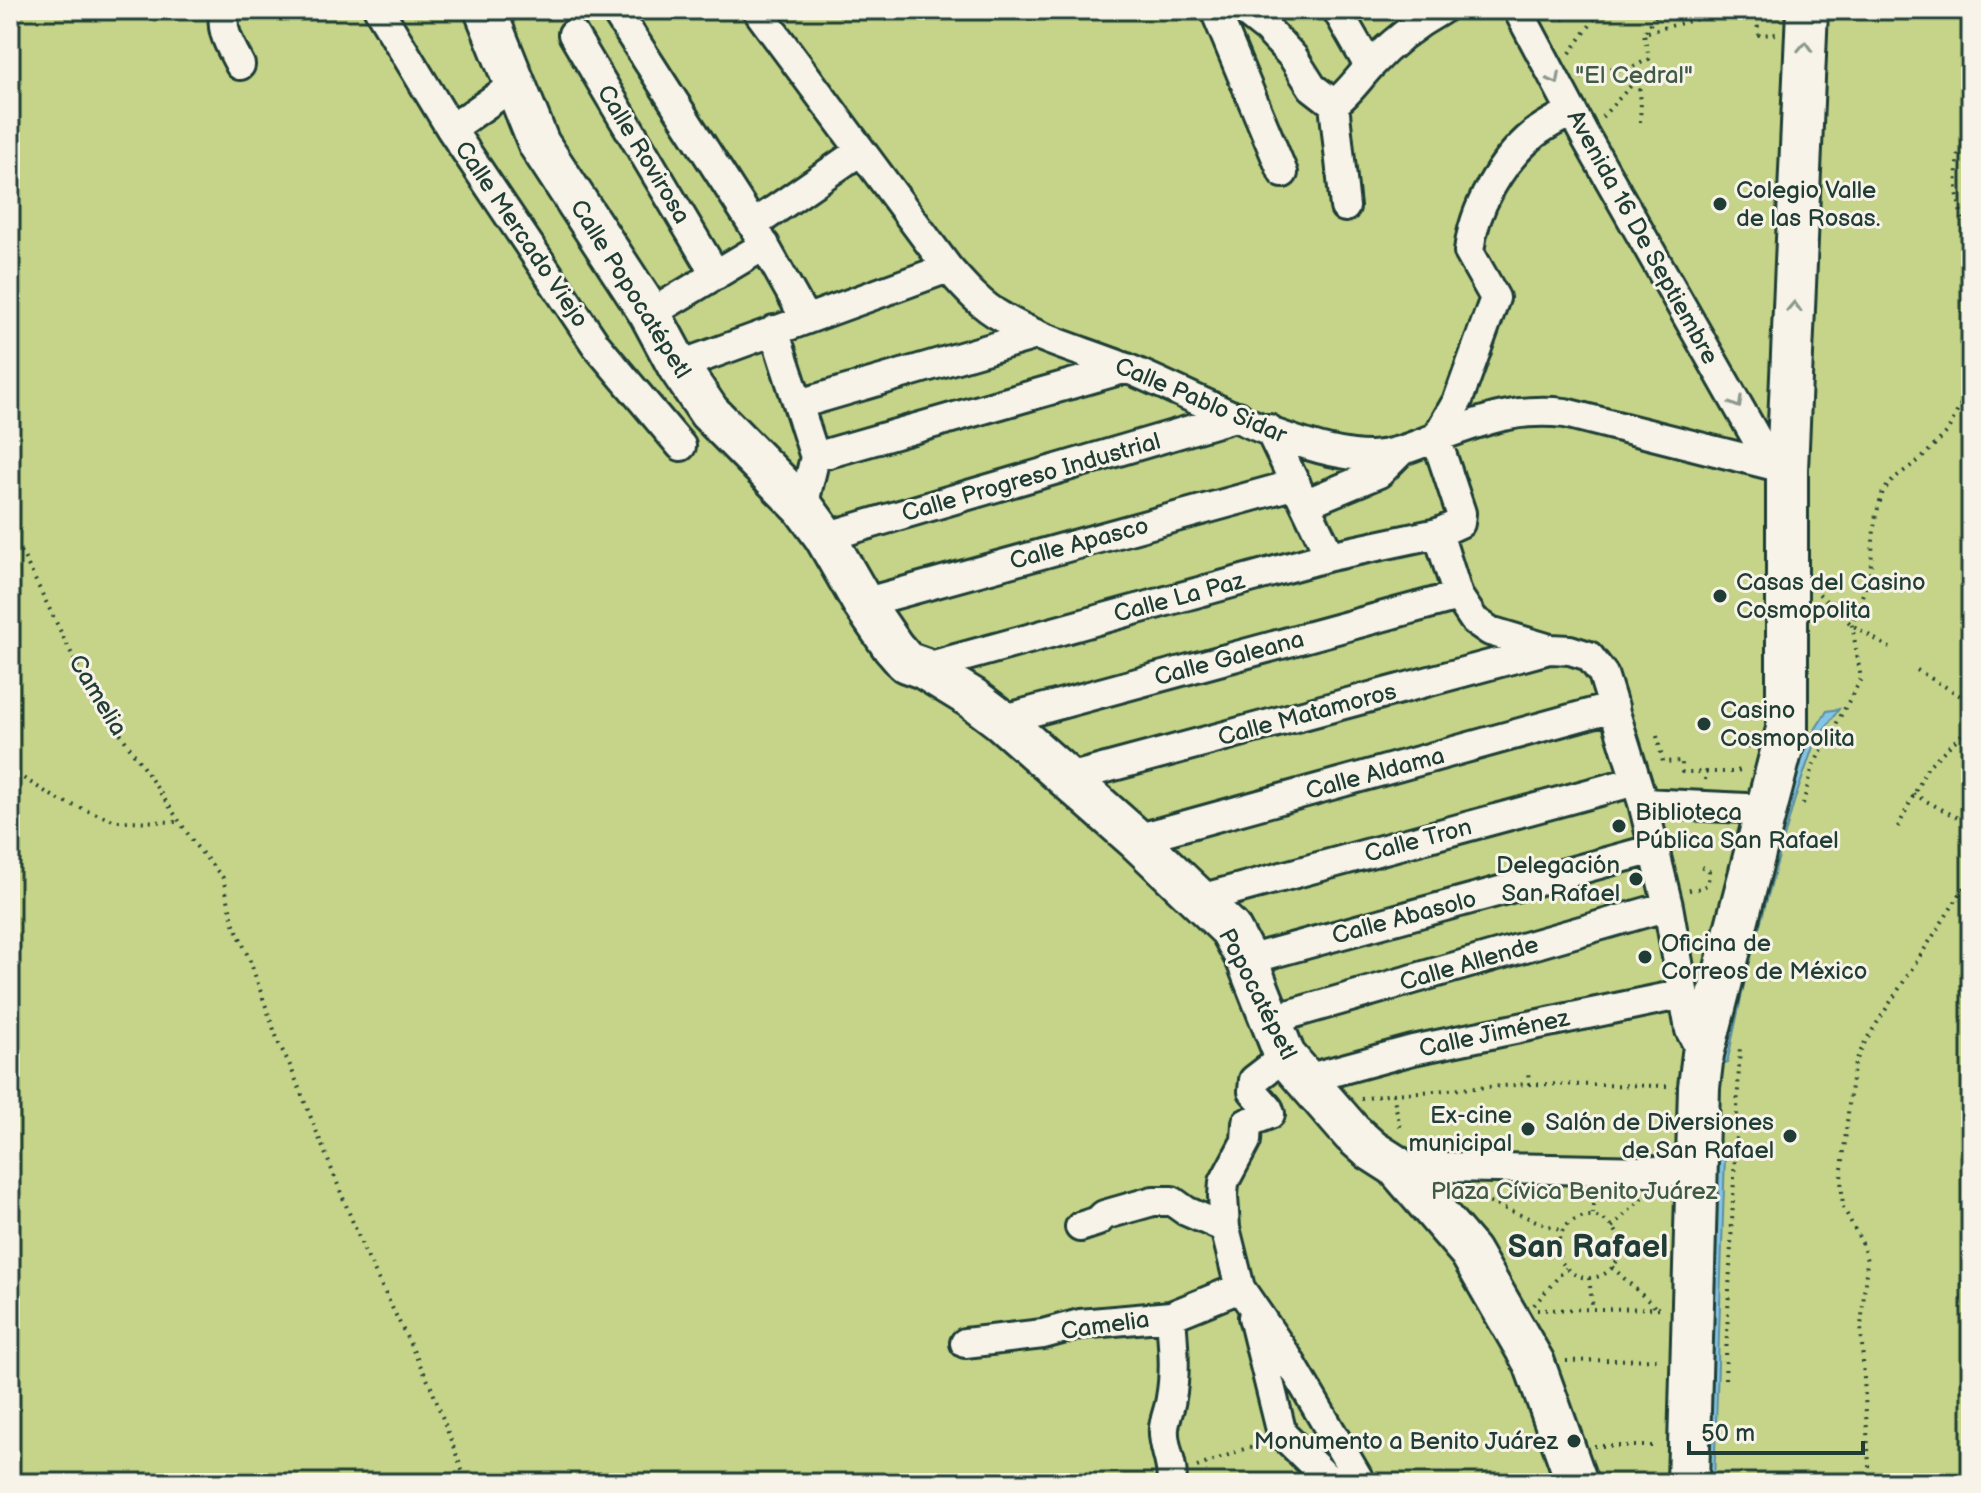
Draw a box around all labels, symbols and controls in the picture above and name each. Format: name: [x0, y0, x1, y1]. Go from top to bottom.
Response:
one-way arrow: [1796, 40, 1813, 53]
park label: "El Cedral": [1575, 61, 1693, 90]
one-way arrow: [1545, 70, 1560, 85]
street label: Calle Rovirosa: [591, 80, 696, 229]
street label: Avenida 16 De Septiembre: [1561, 105, 1725, 369]
street label: Calle Mercado Viejo: [448, 136, 595, 333]
place label: Colegio Valle de las Rosas.: [1736, 176, 1880, 233]
street label: Calle Popocatépetl: [564, 194, 697, 384]
marker: Colegio Valle de las Rosas.: [1711, 195, 1729, 213]
one-way arrow: [1785, 300, 1802, 313]
street label: Calle Pablo Sidar: [1110, 351, 1291, 450]
one-way arrow: [1727, 394, 1743, 409]
street label: Calle Progreso Industrial: [899, 427, 1164, 528]
street label: Calle Apasco: [1007, 511, 1152, 576]
street label: Calle La Paz: [1111, 566, 1248, 629]
place label: Casas del Casino Cosmopolita: [1736, 568, 1926, 625]
marker: Casas del Casino Cosmopolita: [1711, 587, 1729, 605]
street label: Calle Galeana: [1151, 625, 1307, 692]
street label: Camelia: [62, 650, 133, 741]
street label: Calle Matamoros: [1215, 677, 1400, 752]
place label: Casino Cosmopolita: [1720, 696, 1855, 753]
marker: Casino Cosmopolita: [1695, 715, 1713, 733]
street label: Calle Aldama: [1303, 741, 1448, 806]
place label: Biblioteca Pública San Rafael: [1635, 798, 1839, 855]
street label: Calle Tron: [1361, 812, 1475, 869]
marker: Biblioteca Pública San Rafael: [1610, 817, 1628, 835]
place label: Delegación San Rafael: [1496, 851, 1620, 908]
marker: Delegación San Rafael: [1627, 870, 1645, 888]
street label: Calle Abasolo: [1329, 884, 1479, 951]
street label: Popocatépetl: [1212, 924, 1303, 1065]
place label: Oficina de Correos de México: [1661, 929, 1867, 986]
street label: Calle Allende: [1396, 930, 1542, 997]
marker: Oficina de Correos de México: [1636, 948, 1654, 966]
street label: Calle Jiménez: [1416, 1003, 1572, 1064]
place label: Ex-cine municipal: [1409, 1101, 1512, 1158]
place label: Salón de Diversiones de San Rafael: [1545, 1108, 1774, 1165]
marker: Ex-cine municipal: [1519, 1120, 1537, 1138]
marker: Salón de Diversiones de San Rafael: [1781, 1127, 1799, 1145]
park label: Plaza Cívica Benito Juárez: [1431, 1177, 1718, 1206]
district label: San Rafael: [1508, 1228, 1668, 1267]
street label: Camelia: [1059, 1305, 1151, 1346]
scale bar: [1689, 1405, 1863, 1455]
text: 50 m: [1701, 1419, 1755, 1448]
place label: Monumento a Benito Juárez: [1254, 1427, 1559, 1456]
marker: Monumento a Benito Juárez: [1565, 1432, 1583, 1450]

